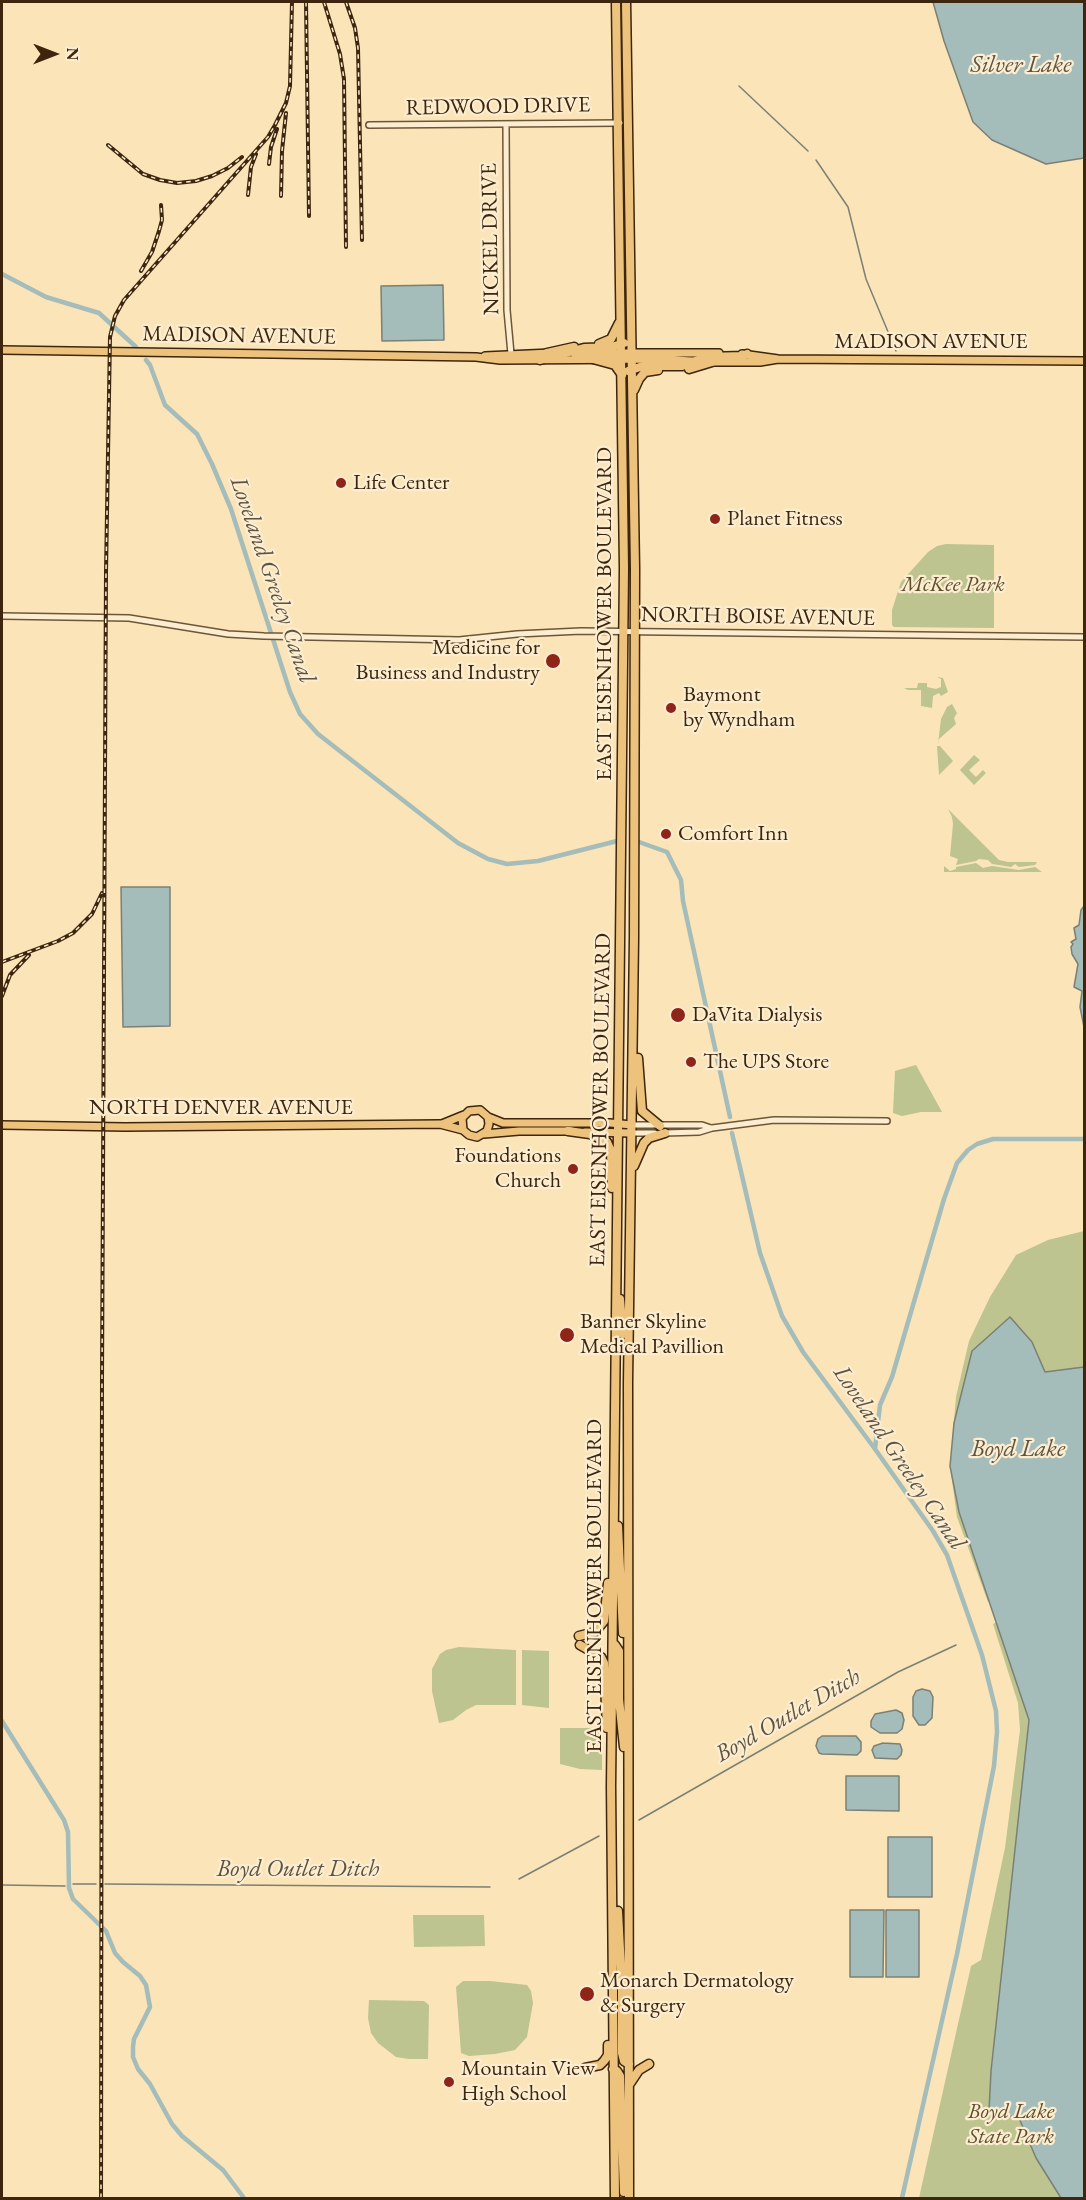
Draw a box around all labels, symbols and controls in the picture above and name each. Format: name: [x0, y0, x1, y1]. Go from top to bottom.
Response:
north arrow: [24, 24, 84, 84]
text: N: [62, 48, 83, 60]
water label: Silver Lake: [971, 51, 1071, 79]
street label: REDWOOD DRIVE: [405, 92, 591, 122]
street label: NICKEL DRIVE: [476, 163, 506, 315]
street label: MADISON AVENUE: [142, 321, 336, 351]
street label: MADISON AVENUE: [834, 329, 1028, 355]
street label: EAST EISENHOWER BOULEVARD: [592, 447, 618, 781]
place label: Life Center: [353, 470, 449, 496]
water label: Loveland Greeley Canal: [223, 473, 321, 687]
marker: Life Center: [334, 476, 348, 490]
place label: Planet Fitness: [727, 506, 843, 532]
marker: Planet Fitness: [708, 512, 722, 526]
park label: McKee Park: [901, 572, 1005, 598]
street label: NORTH BOISE AVENUE: [641, 602, 875, 632]
place label: Medicine for Business and Industry: [355, 635, 540, 686]
marker: Medicine for Business and Industry: [544, 652, 562, 670]
place label: Baymont by Wyndham: [683, 682, 795, 734]
marker: Baymont by Wyndham: [664, 701, 678, 715]
place label: Comfort Inn: [678, 821, 788, 847]
marker: Comfort Inn: [659, 827, 673, 841]
street label: EAST EISENHOWER BOULEVARD: [585, 933, 617, 1267]
place label: DaVita Dialysis: [692, 1002, 822, 1028]
marker: DaVita Dialysis: [669, 1006, 687, 1024]
place label: The UPS Store: [703, 1049, 829, 1075]
marker: The UPS Store: [684, 1055, 698, 1069]
street label: NORTH DENVER AVENUE: [89, 1095, 353, 1121]
place label: Foundations Church: [454, 1143, 561, 1194]
marker: Foundations Church: [566, 1162, 580, 1176]
place label: Banner Skyline Medical Pavillion: [580, 1309, 724, 1360]
marker: Banner Skyline Medical Pavillion: [558, 1326, 576, 1344]
water label: Loveland Greeley Canal: [826, 1360, 972, 1556]
street label: EAST EISENHOWER BOULEVARD: [582, 1419, 608, 1753]
water label: Boyd Lake: [971, 1435, 1065, 1463]
water label: Boyd Outlet Ditch: [710, 1663, 866, 1769]
water label: Boyd Outlet Ditch: [217, 1855, 379, 1883]
place label: Monarch Dermatology & Surgery: [600, 1968, 794, 2020]
marker: Monarch Dermatology & Surgery: [578, 1985, 596, 2003]
place label: Mountain View High School: [461, 2056, 595, 2108]
marker: Mountain View High School: [442, 2075, 456, 2089]
park label: Boyd Lake State Park: [968, 2099, 1054, 2150]

